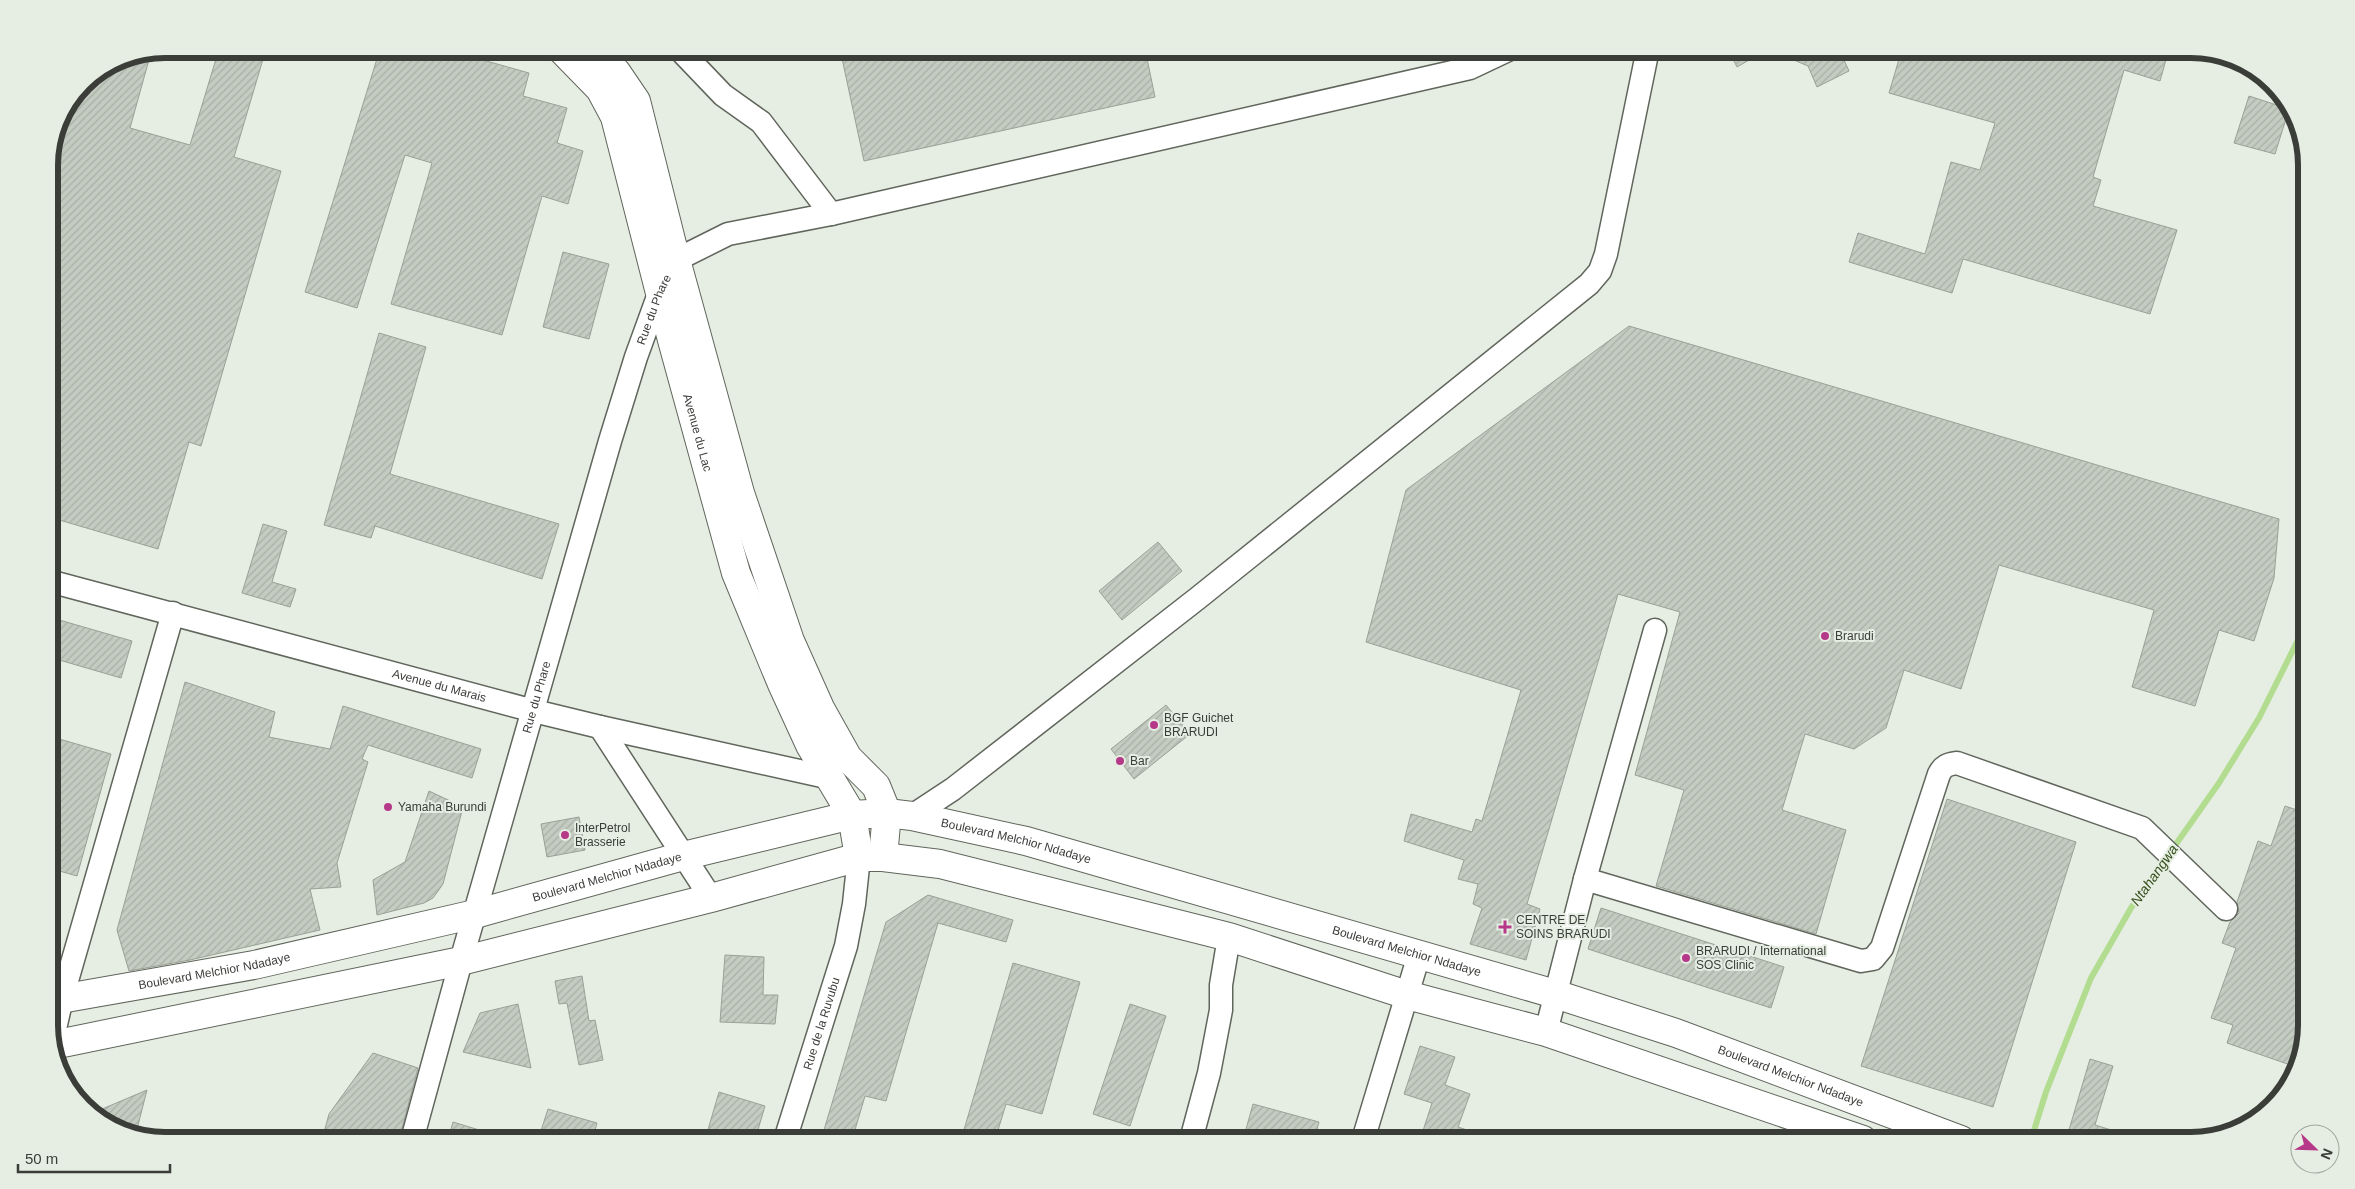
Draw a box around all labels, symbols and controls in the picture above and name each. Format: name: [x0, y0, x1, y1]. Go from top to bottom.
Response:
street label: Rue du Phare: [634, 272, 674, 347]
street label: Avenue du Lac: [680, 392, 715, 473]
place label: Brarudi: [1835, 629, 1874, 643]
marker: Brarudi: [1819, 630, 1831, 642]
street label: Rue du Phare: [520, 659, 554, 735]
street label: Avenue du Marais: [391, 666, 488, 705]
place label: BGF Guichet BRARUDI: [1164, 711, 1234, 739]
marker: BGF Guichet BRARUDI: [1148, 719, 1160, 731]
place label: Bar: [1130, 754, 1149, 768]
marker: Bar: [1114, 755, 1126, 767]
place label: Yamaha Burundi: [398, 800, 487, 814]
marker: Yamaha Burundi: [382, 801, 394, 813]
street label: Boulevard Melchior Ndadaye: [940, 816, 1093, 867]
place label: InterPetrol Brasserie: [575, 821, 630, 849]
marker: InterPetrol Brasserie: [559, 829, 571, 841]
water label: Ntahangwa: [2127, 841, 2181, 909]
street label: Boulevard Melchior Ndadaye: [531, 850, 684, 905]
place label: CENTRE DE SOINS BRARUDI: [1516, 913, 1611, 941]
marker: CENTRE DE SOINS BRARUDI: [1498, 920, 1512, 934]
street label: Boulevard Melchior Ndadaye: [1331, 923, 1483, 979]
place label: BRARUDI / International SOS Clinic: [1696, 944, 1826, 972]
street label: Boulevard Melchior Ndadaye: [137, 950, 292, 992]
marker: BRARUDI / International SOS Clinic: [1680, 952, 1692, 964]
street label: Rue de la Ruvubu: [800, 976, 843, 1072]
street label: Boulevard Melchior Ndadaye: [1716, 1042, 1866, 1110]
north arrow: [2290, 1124, 2340, 1174]
scale bar: [18, 1142, 170, 1174]
text: N: [2318, 1146, 2336, 1162]
text: 50 m: [25, 1150, 58, 1167]

